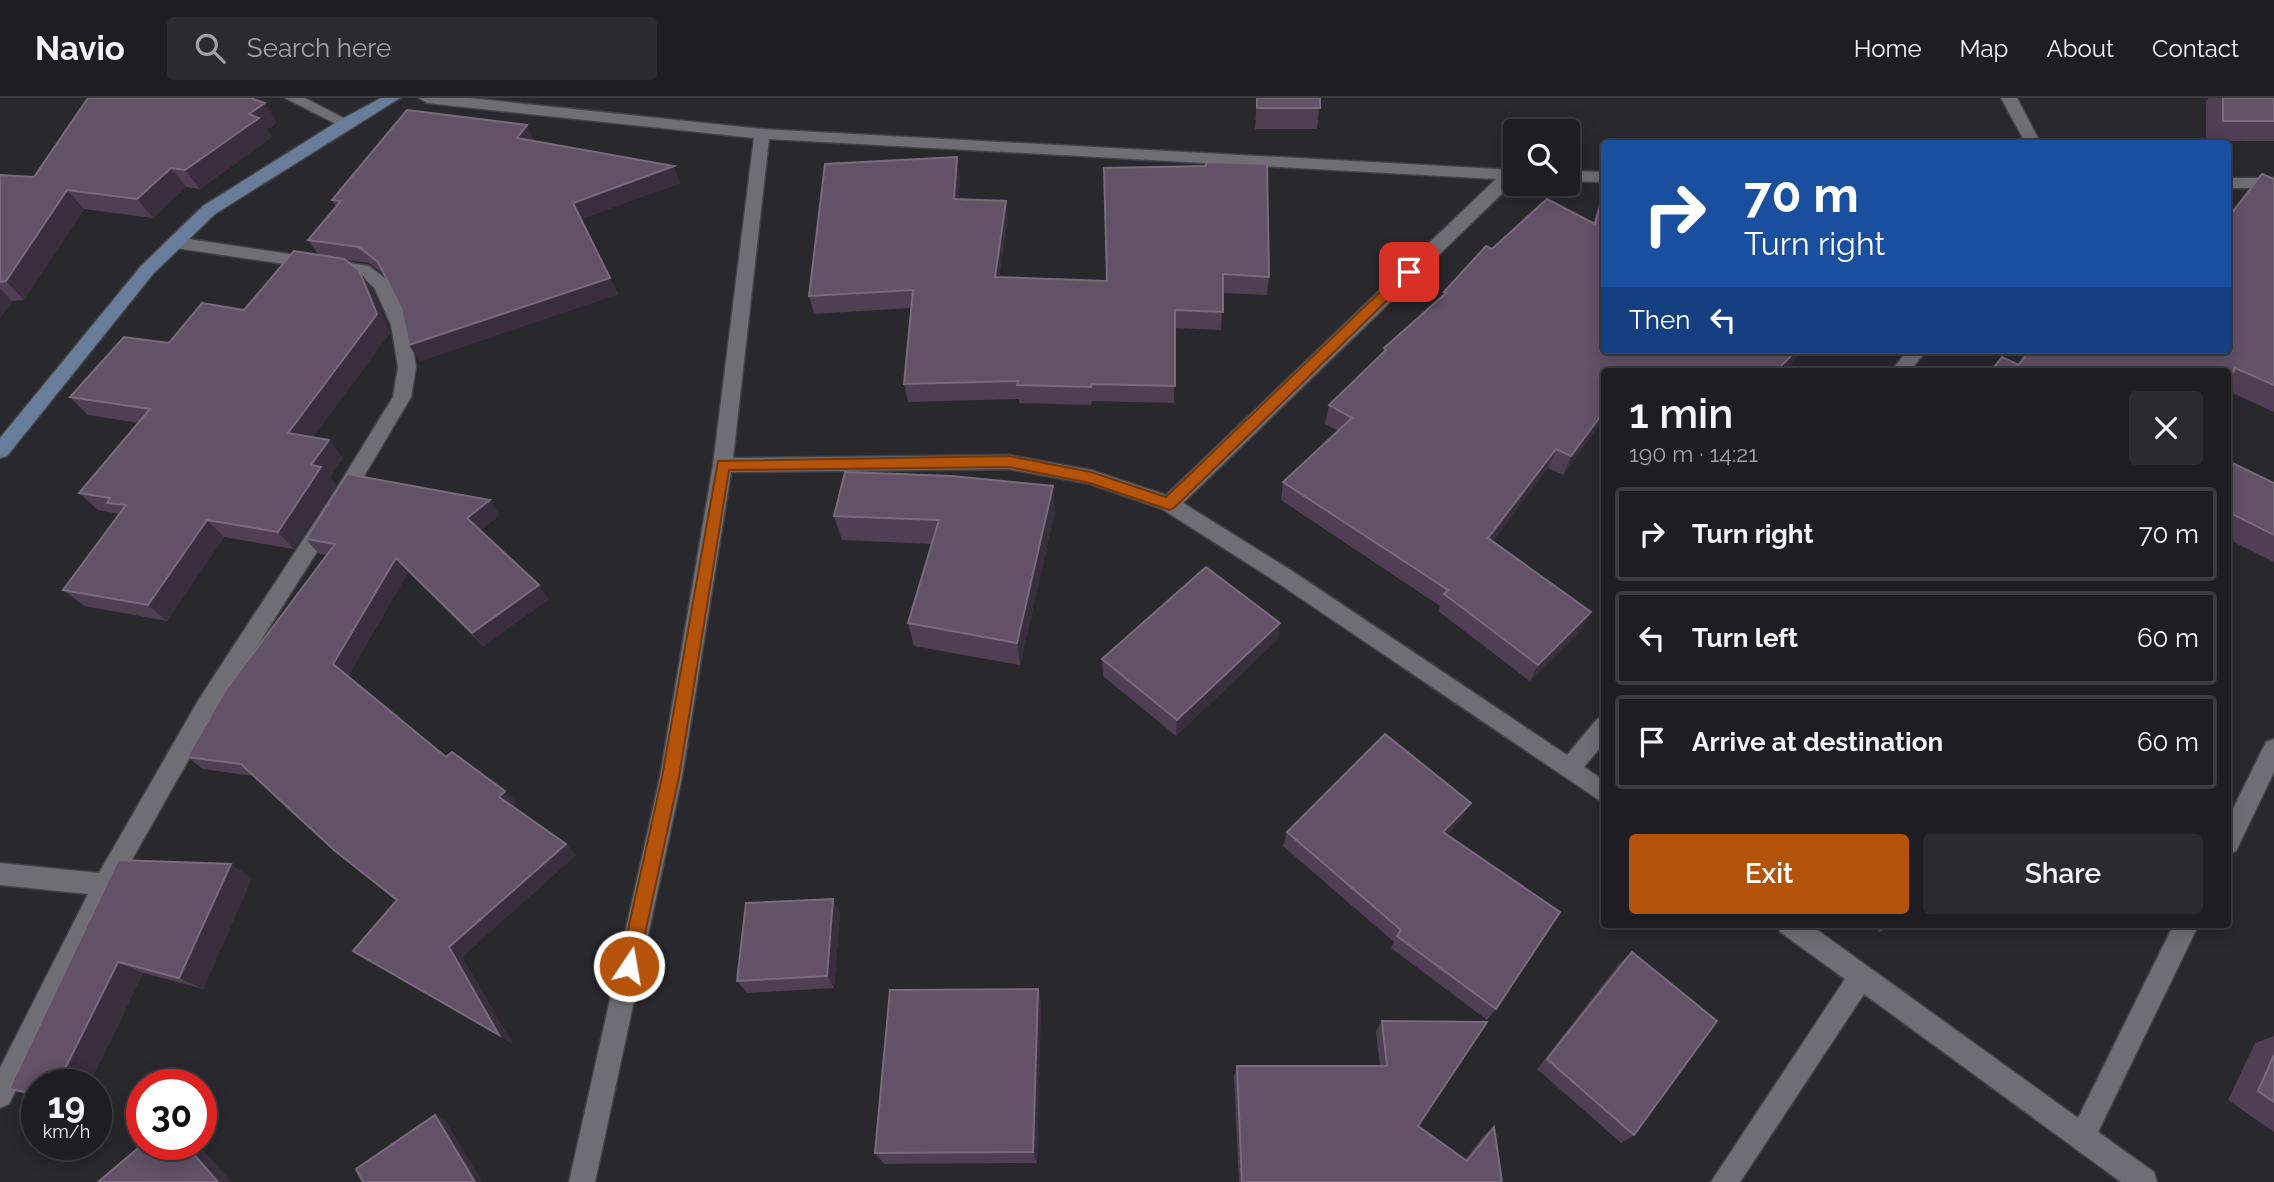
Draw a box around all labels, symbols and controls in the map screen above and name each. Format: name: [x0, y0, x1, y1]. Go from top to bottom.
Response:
search box: [167, 17, 657, 80]
text: Navio: [35, 29, 125, 68]
icon: search: [191, 29, 229, 67]
text: Search here: [247, 33, 391, 63]
text: Home: [1854, 34, 1922, 63]
text: Map: [1960, 34, 2008, 63]
text: About: [2046, 34, 2114, 63]
text: Contact: [2152, 34, 2239, 63]
map controls: [1503, 119, 1580, 196]
button: search: [1503, 119, 1580, 196]
text: 70 m: [1744, 166, 1859, 223]
icon: right: [1629, 168, 1720, 259]
text: Turn right: [1744, 225, 1885, 262]
pin: [1379, 242, 1439, 302]
icon: arrive: [1390, 253, 1428, 291]
icon: left: [1704, 301, 1742, 339]
text: Then: [1629, 305, 1690, 335]
text: 1 min: [1629, 389, 1733, 438]
button: close: [2129, 391, 2203, 465]
text: 190 m · 14:21: [1629, 440, 1758, 467]
icon: right: [1633, 515, 1671, 553]
text: Turn right: [1692, 519, 1813, 549]
text: 70 m: [2139, 519, 2199, 549]
icon: left: [1633, 619, 1671, 657]
text: Turn left: [1692, 623, 1798, 653]
text: 60 m: [2137, 623, 2199, 653]
icon: arrive: [1633, 723, 1671, 761]
text: Arrive at destination: [1692, 727, 1943, 757]
text: 60 m: [2137, 727, 2199, 757]
button: Exit: [1629, 834, 1909, 914]
button: Share: [1923, 834, 2203, 914]
position arrow: [592, 929, 666, 1003]
speed limit sign: 30: [126, 1069, 217, 1160]
text: 19: [48, 1085, 85, 1126]
text: km/h: [43, 1121, 90, 1142]

